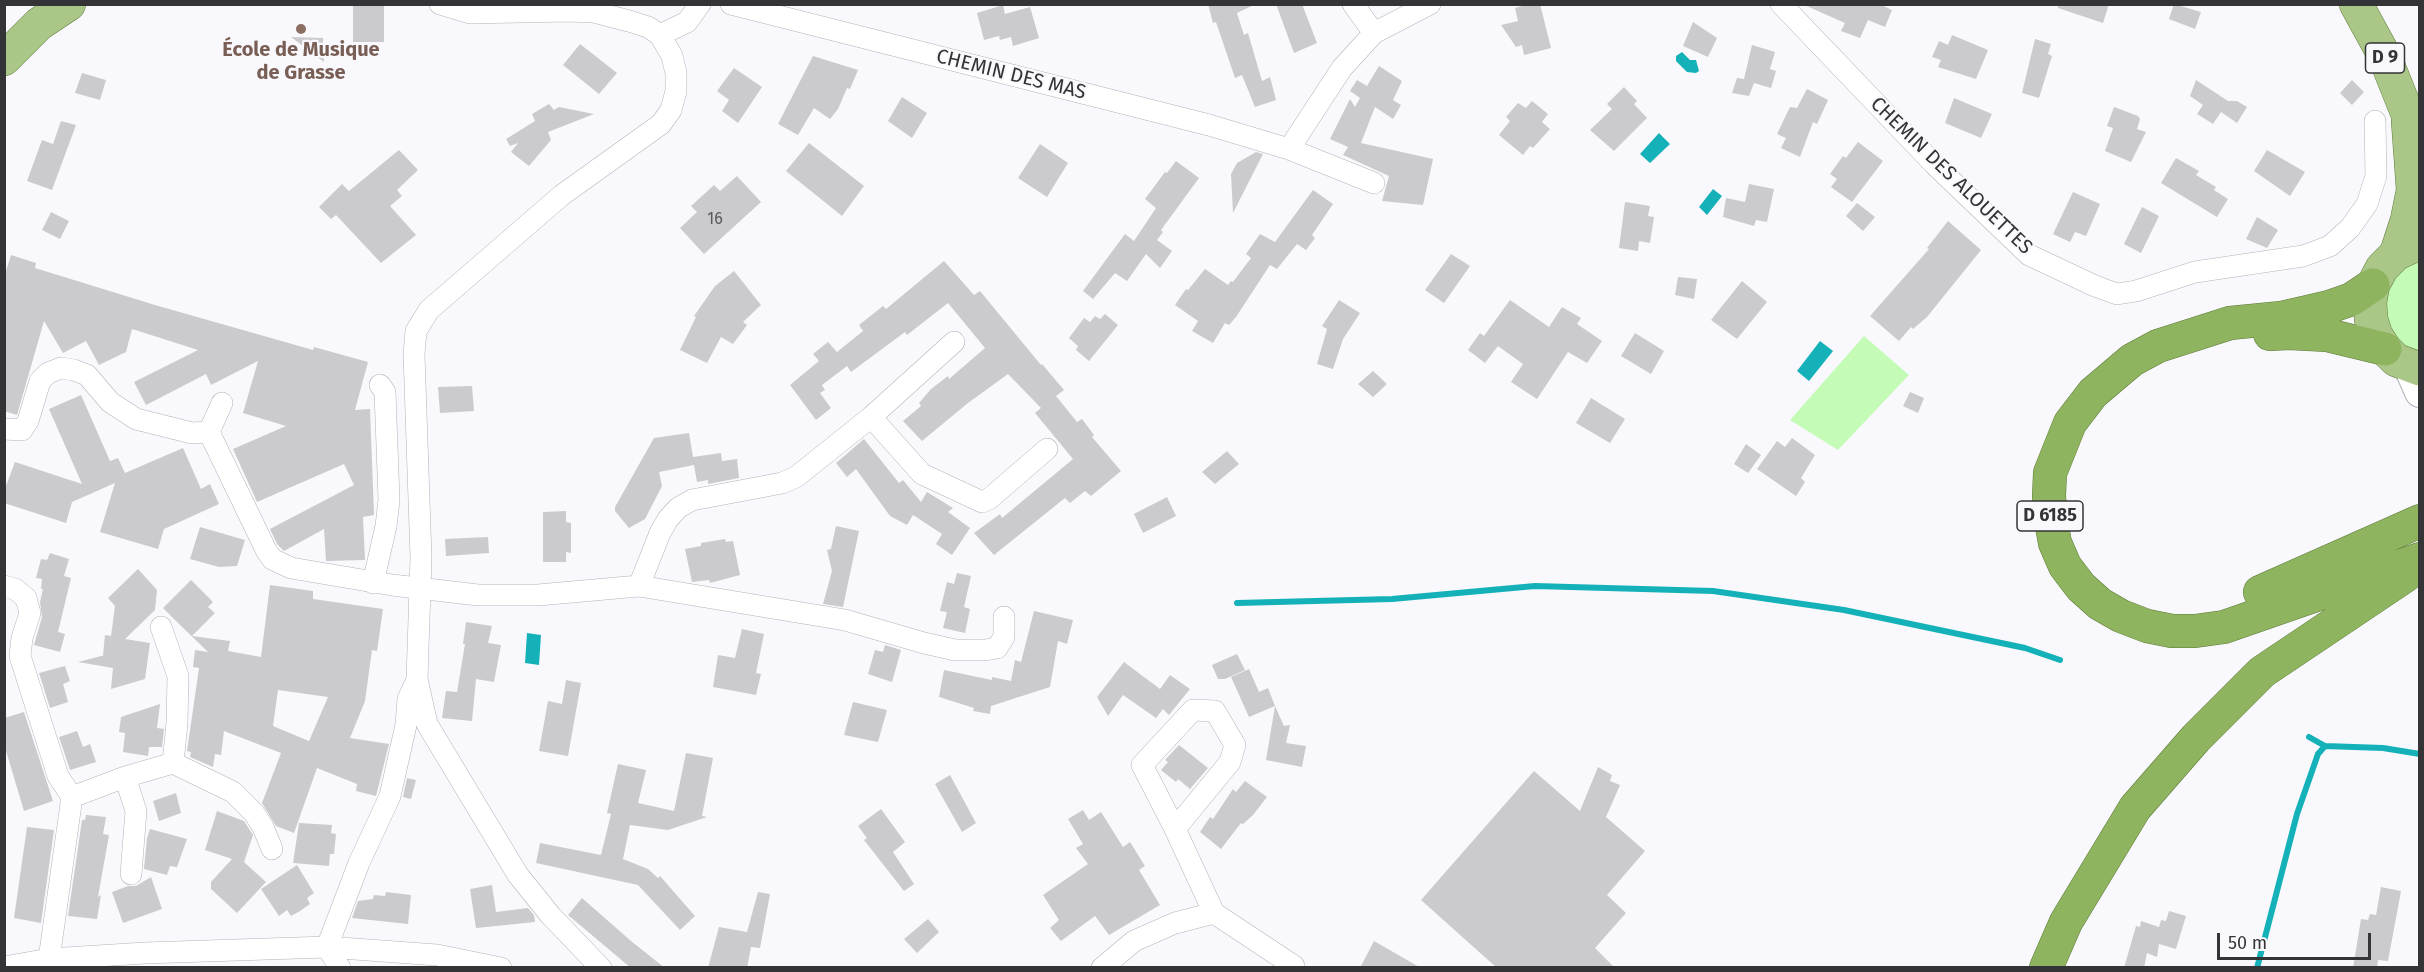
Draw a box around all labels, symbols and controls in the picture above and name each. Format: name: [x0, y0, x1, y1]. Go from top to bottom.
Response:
marker: École de Musique de Grasse: [294, 22, 308, 36]
place label: École de Musique de Grasse: [222, 38, 380, 85]
road number: D 9: [2366, 43, 2404, 73]
street label: CHEMIN DES MAS: [934, 45, 1088, 105]
street label: CHEMIN DES ALOUETTES: [1865, 92, 2037, 260]
house number: 16: [707, 210, 723, 230]
road number: D 6185: [2017, 501, 2083, 531]
scale bar: [2220, 921, 2374, 959]
text: 50 m: [2228, 932, 2267, 954]

